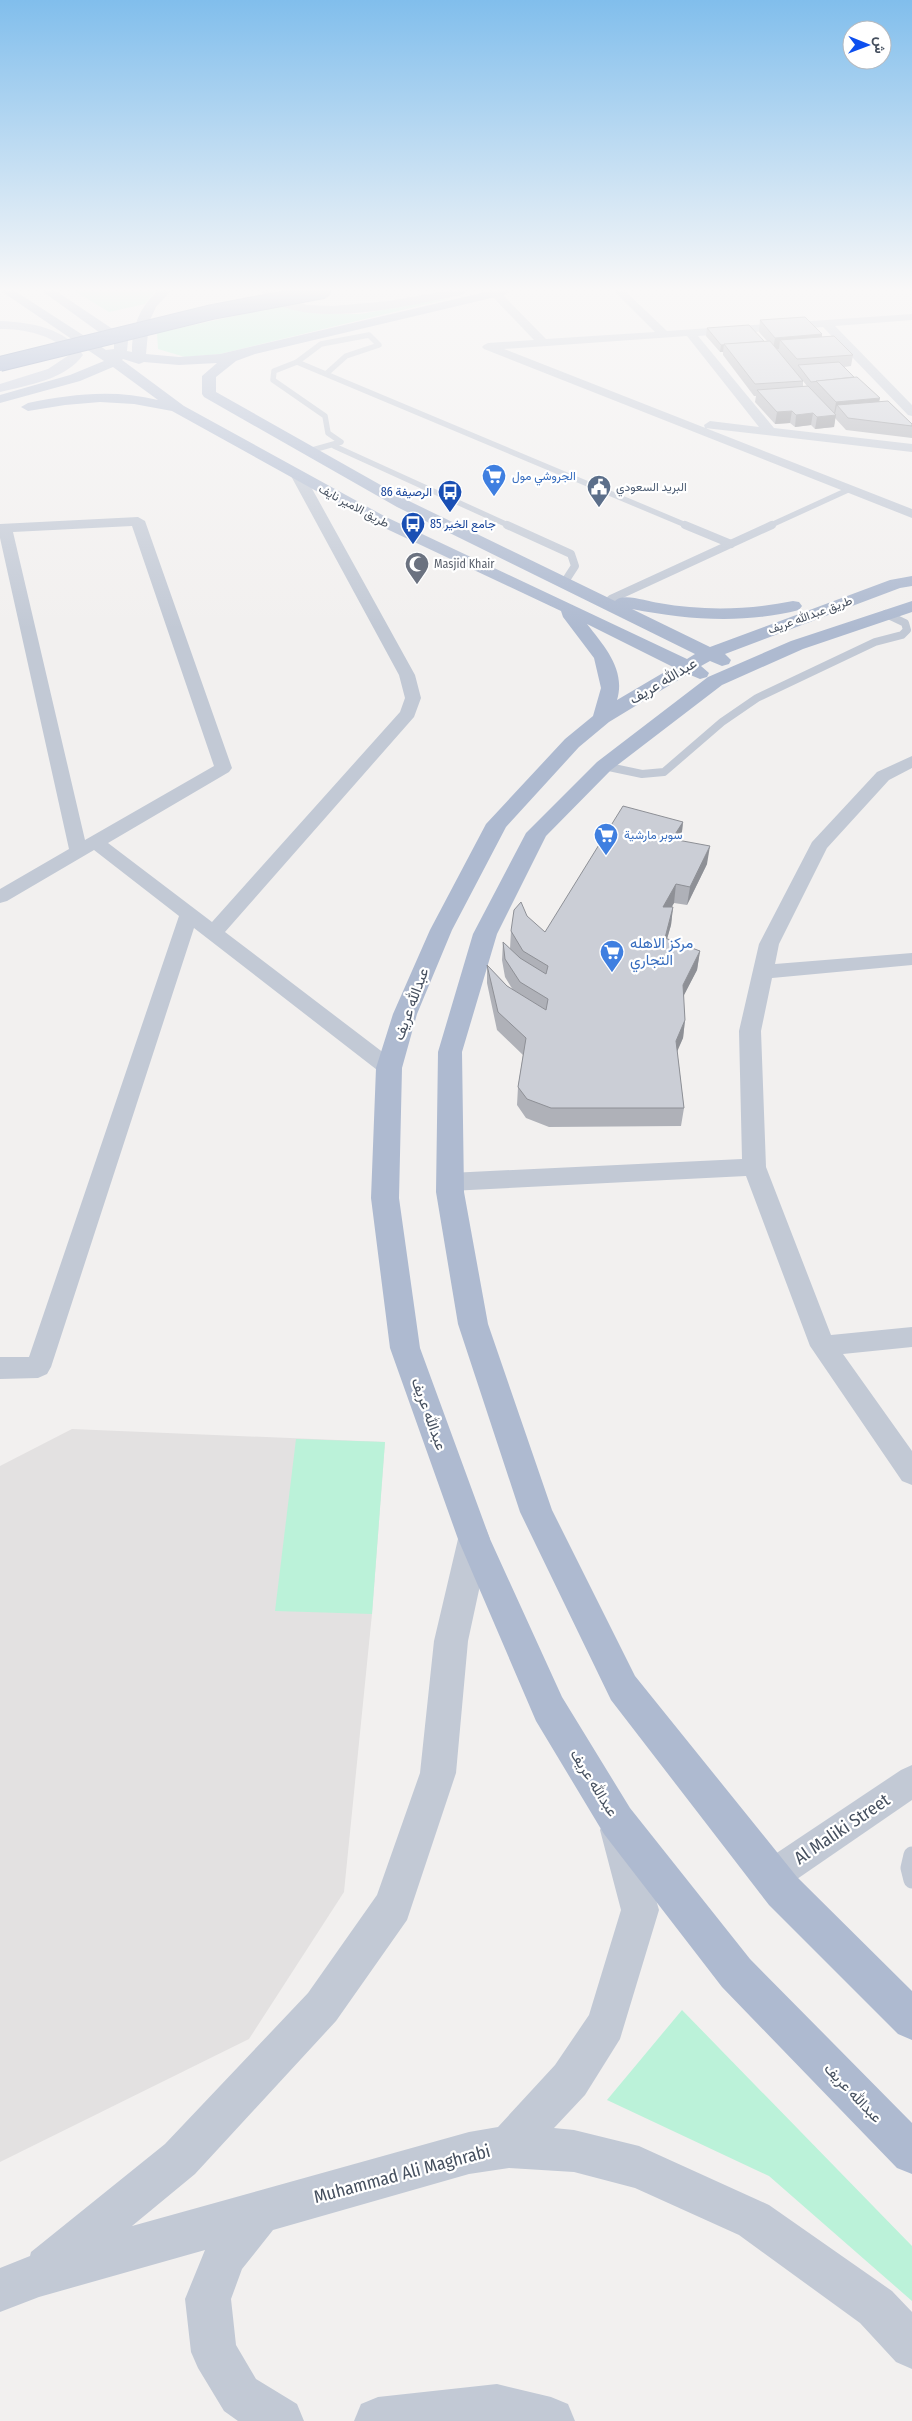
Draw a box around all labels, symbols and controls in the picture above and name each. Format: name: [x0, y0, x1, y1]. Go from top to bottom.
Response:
north arrow: [842, 20, 892, 70]
text: ش: [871, 37, 888, 54]
supermarket icon: الجروشي مول: [481, 463, 507, 497]
place label: الجروشي مول: [512, 469, 576, 486]
public building icon: البريد السعودي: [586, 474, 612, 508]
bus stop icon: الرصيفة 86: [437, 479, 463, 513]
place label: البريد السعودي: [616, 480, 687, 497]
street label: طريق الامير نايف: [316, 482, 392, 531]
place label: الرصيفة 86: [381, 485, 432, 500]
bus stop icon: جامع الخير 85: [400, 511, 426, 545]
place label: جامع الخير 85: [430, 517, 496, 533]
mosque icon: Masjid Khair: [404, 551, 430, 585]
place label: Masjid Khair: [434, 557, 495, 571]
street label: طريق عبدالله عريف: [766, 593, 855, 638]
street label: عبدالله عريف: [626, 654, 700, 708]
supermarket icon: سوبر مارشية: [593, 822, 619, 856]
place label: سوبر مارشية: [624, 828, 683, 843]
place label: مركز الاهله التجاري: [630, 934, 693, 973]
supermarket icon: مركز الاهله التجاري: [599, 939, 625, 973]
street label: عبدالله عريف: [390, 965, 432, 1043]
street label: عبدالله عريف: [408, 1375, 450, 1453]
street label: عبدالله عريف: [566, 1746, 622, 1820]
street label: Al Maliki Street: [790, 1789, 894, 1869]
street label: عبدالله عريف: [820, 2060, 886, 2127]
street label: Muhammad Ali Maghrabi: [311, 2140, 493, 2208]

